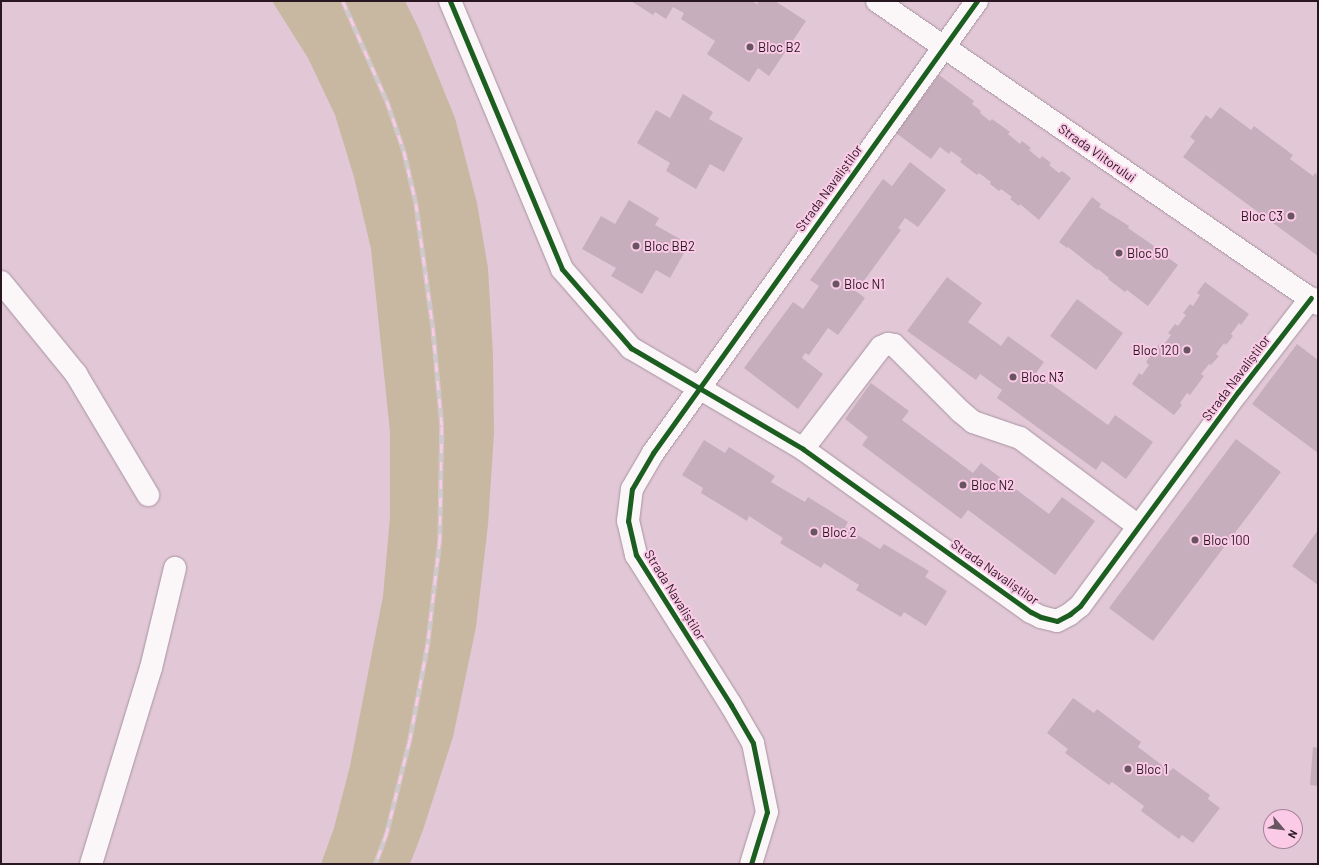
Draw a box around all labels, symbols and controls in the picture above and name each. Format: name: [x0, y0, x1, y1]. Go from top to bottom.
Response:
place label: Bloc B2: [758, 39, 801, 55]
marker: Bloc B2: [745, 42, 755, 52]
street label: Strada Viitorului: [1055, 121, 1139, 185]
street label: Strada Navaliștilor: [792, 142, 866, 234]
place label: Bloc C3: [1241, 208, 1283, 224]
marker: Bloc C3: [1286, 211, 1296, 221]
place label: Bloc BB2: [644, 238, 695, 254]
marker: Bloc BB2: [631, 241, 641, 251]
place label: Bloc 50: [1127, 245, 1169, 261]
marker: Bloc 50: [1114, 248, 1124, 258]
place label: Bloc N1: [844, 276, 885, 292]
marker: Bloc N1: [831, 279, 841, 289]
street label: Strada Navaliștilor: [1199, 332, 1273, 424]
place label: Bloc 120: [1133, 342, 1179, 358]
marker: Bloc 120: [1182, 345, 1192, 355]
place label: Bloc N3: [1021, 369, 1064, 385]
marker: Bloc N3: [1008, 372, 1018, 382]
place label: Bloc N2: [971, 477, 1014, 493]
marker: Bloc N2: [958, 480, 968, 490]
place label: Bloc 2: [822, 524, 857, 540]
marker: Bloc 2: [809, 527, 819, 537]
place label: Bloc 100: [1203, 532, 1250, 548]
marker: Bloc 100: [1190, 535, 1200, 545]
street label: Strada Navaliștilor: [948, 536, 1042, 608]
street label: Strada Navaliștilor: [641, 547, 709, 643]
place label: Bloc 1: [1136, 761, 1168, 777]
marker: Bloc 1: [1123, 764, 1133, 774]
north arrow: [1263, 809, 1303, 849]
text: N: [1286, 828, 1301, 841]

